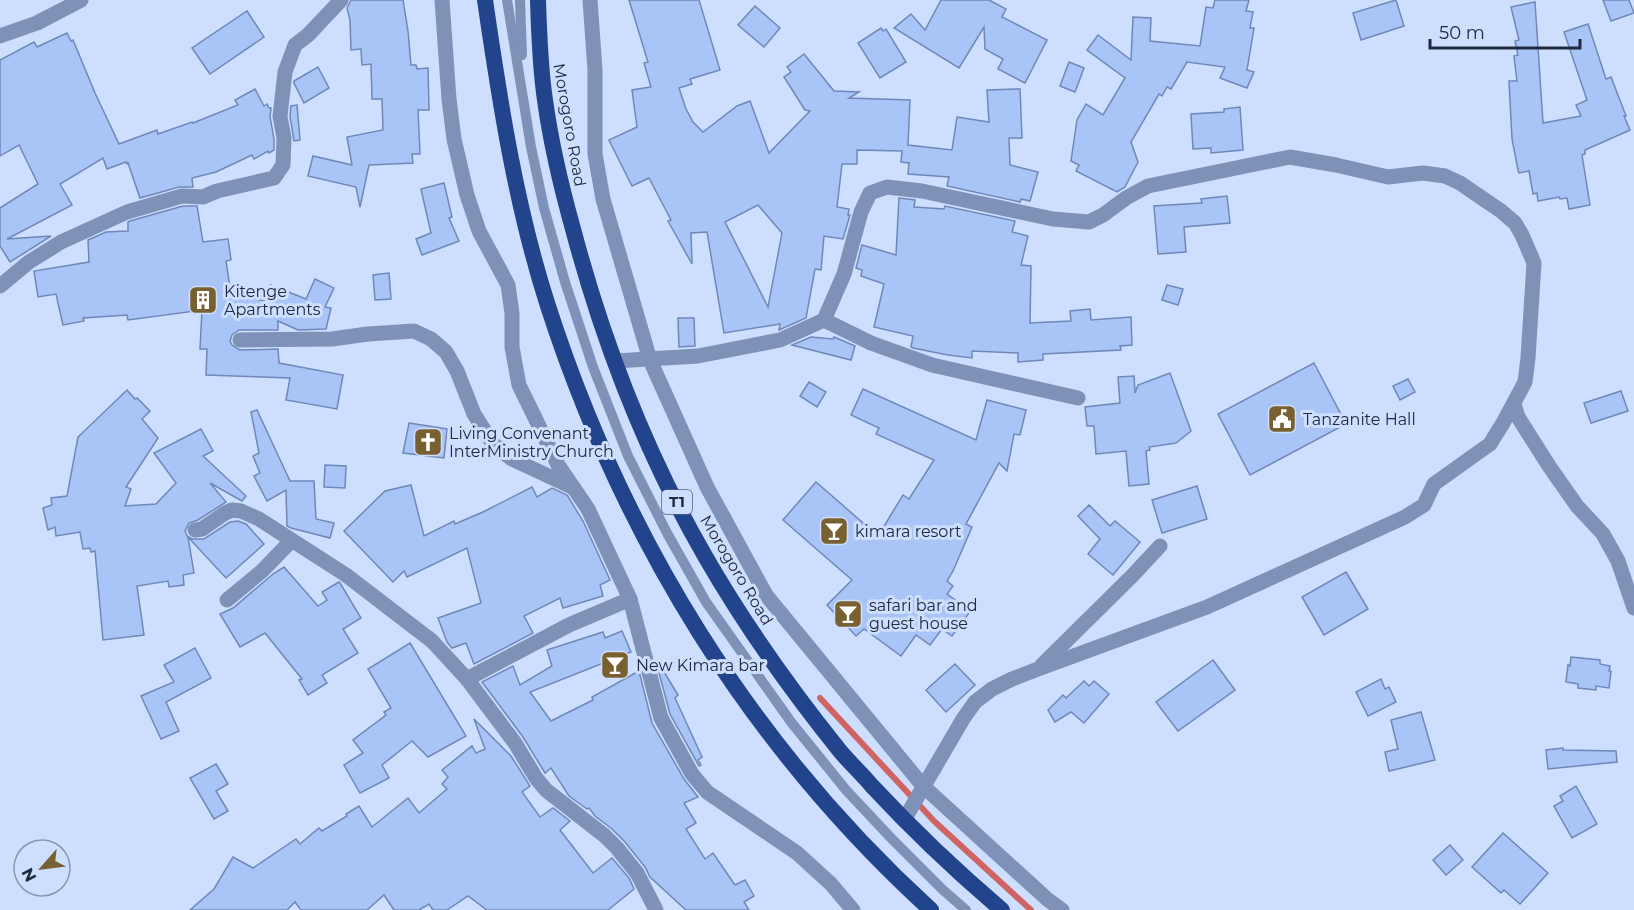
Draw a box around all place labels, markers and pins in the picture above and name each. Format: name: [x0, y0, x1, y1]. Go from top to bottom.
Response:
place label: Kitenge Apartments: [224, 282, 321, 319]
building icon: Kitenge Apartments: [187, 284, 219, 316]
public building icon: Tanzanite Hall: [1266, 403, 1298, 435]
place label: Tanzanite Hall: [1303, 410, 1416, 429]
place label: Living Convenant InterMinistry Church: [449, 424, 614, 461]
church icon: Living Convenant InterMinistry Church: [412, 426, 444, 458]
bar icon: kimara resort: [818, 515, 850, 547]
place label: kimara resort: [855, 522, 962, 541]
place label: safari bar and guest house: [869, 596, 978, 633]
bar icon: safari bar and guest house: [832, 598, 864, 630]
bar icon: New Kimara bar: [599, 649, 631, 681]
place label: New Kimara bar: [636, 656, 765, 675]

